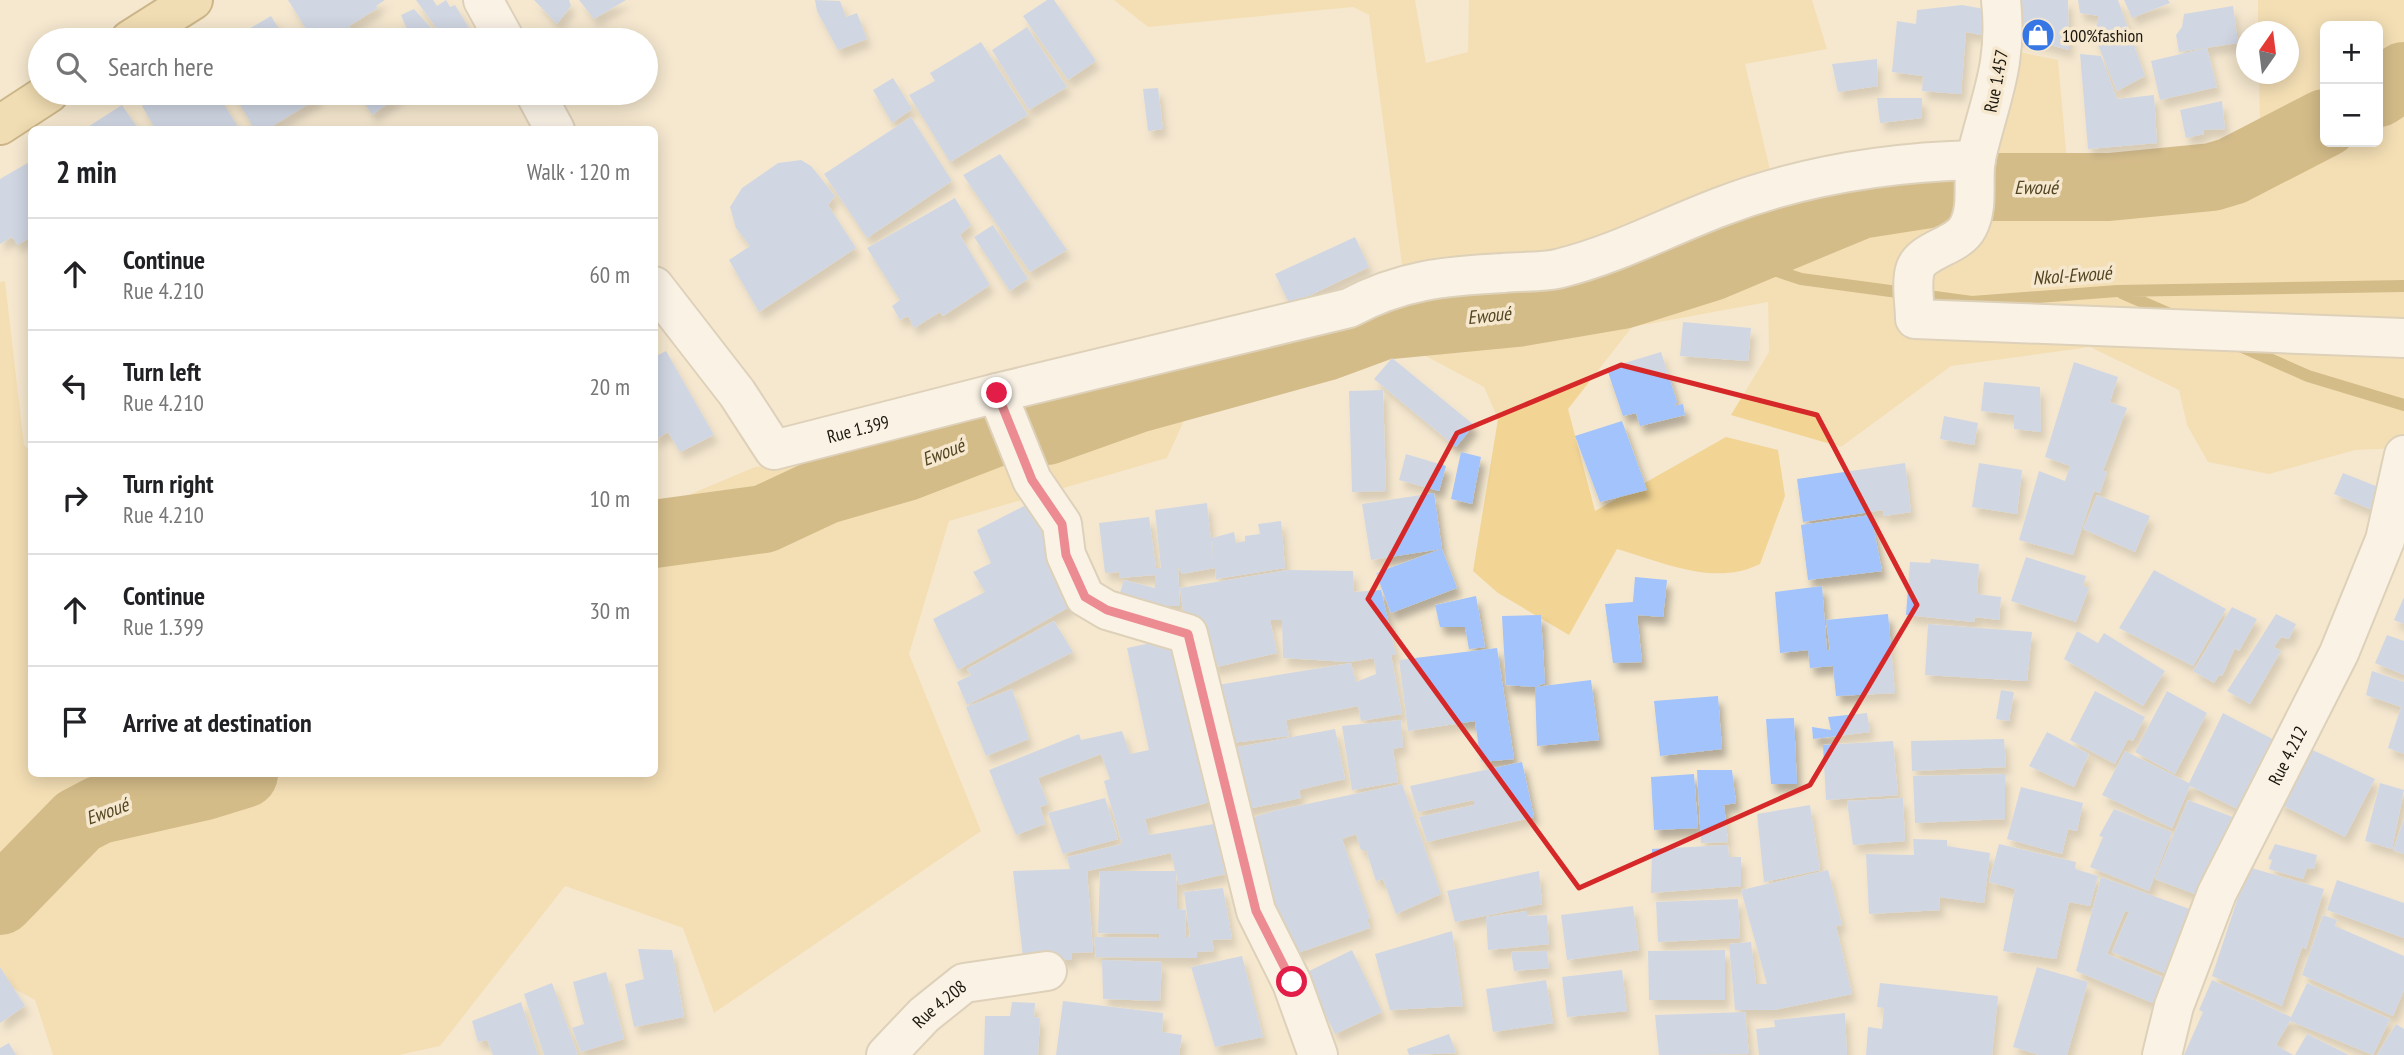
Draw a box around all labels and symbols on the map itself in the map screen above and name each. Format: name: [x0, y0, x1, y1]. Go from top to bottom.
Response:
shop icon: 100%fashion: [2019, 16, 2057, 54]
north arrow: [2236, 21, 2299, 84]
place label: 100%fashion: [2062, 24, 2143, 47]
street label: Rue 1.457: [1979, 48, 2013, 114]
water label: Ewoué: [2014, 175, 2060, 199]
water label: Nkol-Ewoué: [2032, 260, 2114, 290]
water label: Ewoué: [1466, 301, 1514, 329]
route end: [981, 377, 1012, 408]
street label: Rue 1.399: [824, 410, 891, 448]
water label: Ewoué: [918, 432, 970, 471]
street label: Rue 4.212: [2262, 722, 2312, 789]
water label: Ewoué: [82, 792, 134, 830]
route start: [1276, 966, 1307, 997]
street label: Rue 4.208: [907, 974, 971, 1032]

